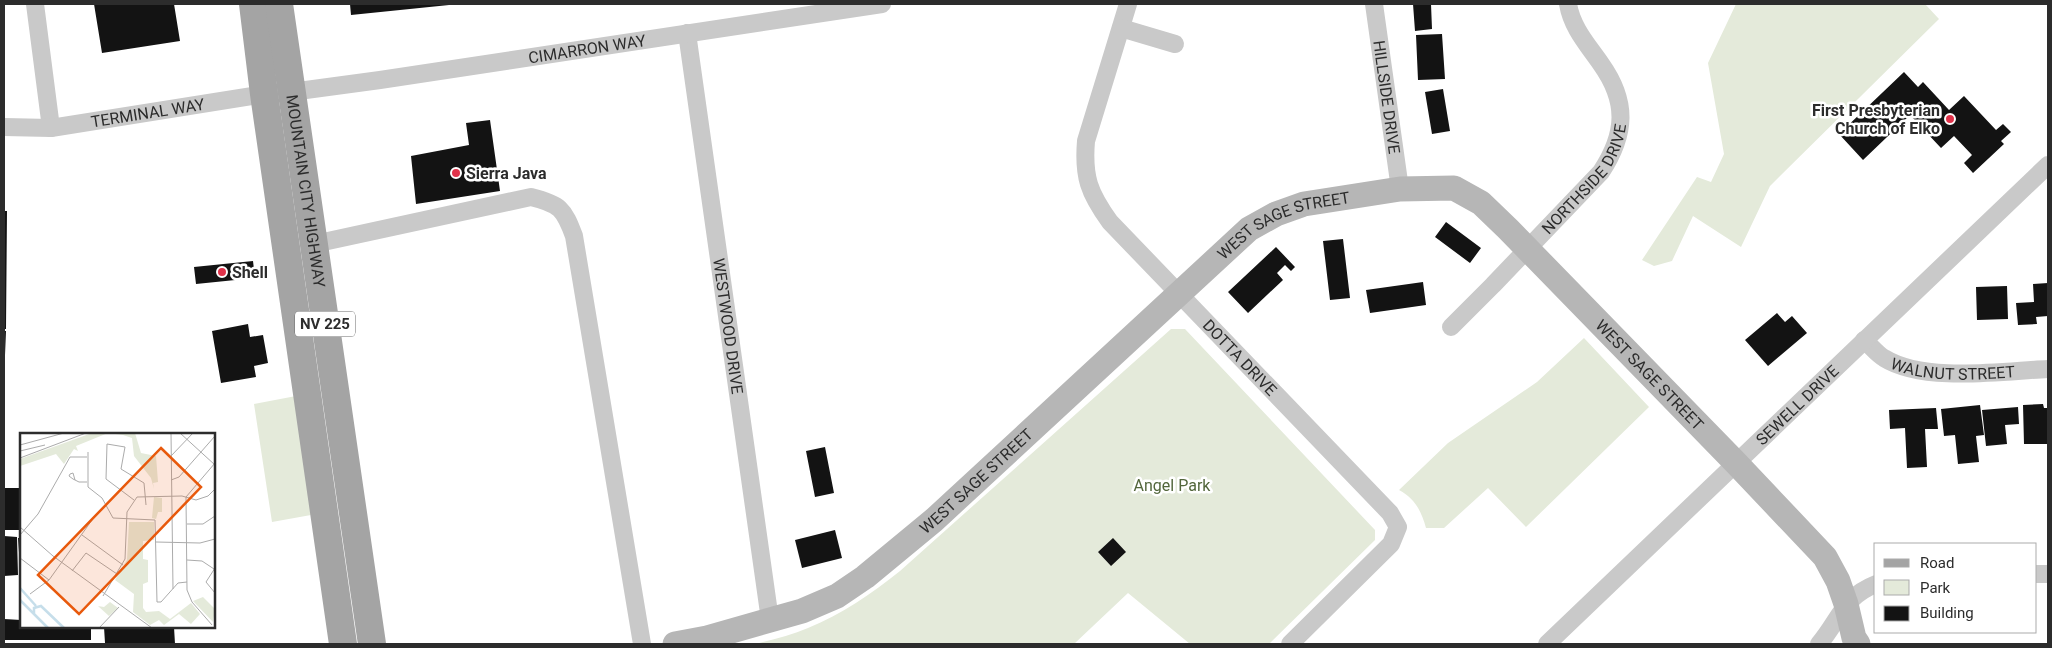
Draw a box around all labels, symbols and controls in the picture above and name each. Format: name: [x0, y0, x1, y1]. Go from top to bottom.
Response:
street label: CIMARRON WAY: [527, 30, 648, 67]
street label: HILLSIDE DRIVE: [1370, 39, 1404, 155]
street label: MOUNTAIN CITY HIGHWAY: [283, 93, 330, 289]
street label: TERMINAL WAY: [90, 94, 206, 131]
place label: First Presbyterian Church of Elko: [1812, 101, 1940, 138]
marker: First Presbyterian Church of Elko: [1944, 113, 1956, 125]
street label: NORTHSIDE DRIVE: [1538, 122, 1630, 238]
place label: Sierra Java: [466, 164, 547, 183]
marker: Sierra Java: [450, 167, 462, 179]
street label: WEST SAGE STREET: [1213, 187, 1351, 263]
street label: WESTWOOD DRIVE: [709, 257, 747, 395]
place label: Shell: [232, 263, 268, 282]
marker: Shell: [216, 266, 228, 278]
road number: NV 225: [295, 312, 355, 336]
street label: DOTTA DRIVE: [1199, 315, 1281, 399]
street label: WEST SAGE STREET: [1592, 315, 1708, 434]
street label: WALNUT STREET: [1888, 353, 2016, 383]
street label: SEWELL DRIVE: [1752, 361, 1842, 449]
street label: WEST SAGE STREET: [916, 424, 1037, 538]
inset map: [20, 433, 215, 628]
park label: Angel Park: [1134, 476, 1211, 495]
legend: [1874, 543, 2037, 633]
text: Road: [1920, 554, 1954, 572]
text: Park: [1920, 579, 1951, 597]
text: Building: [1920, 604, 1974, 622]

